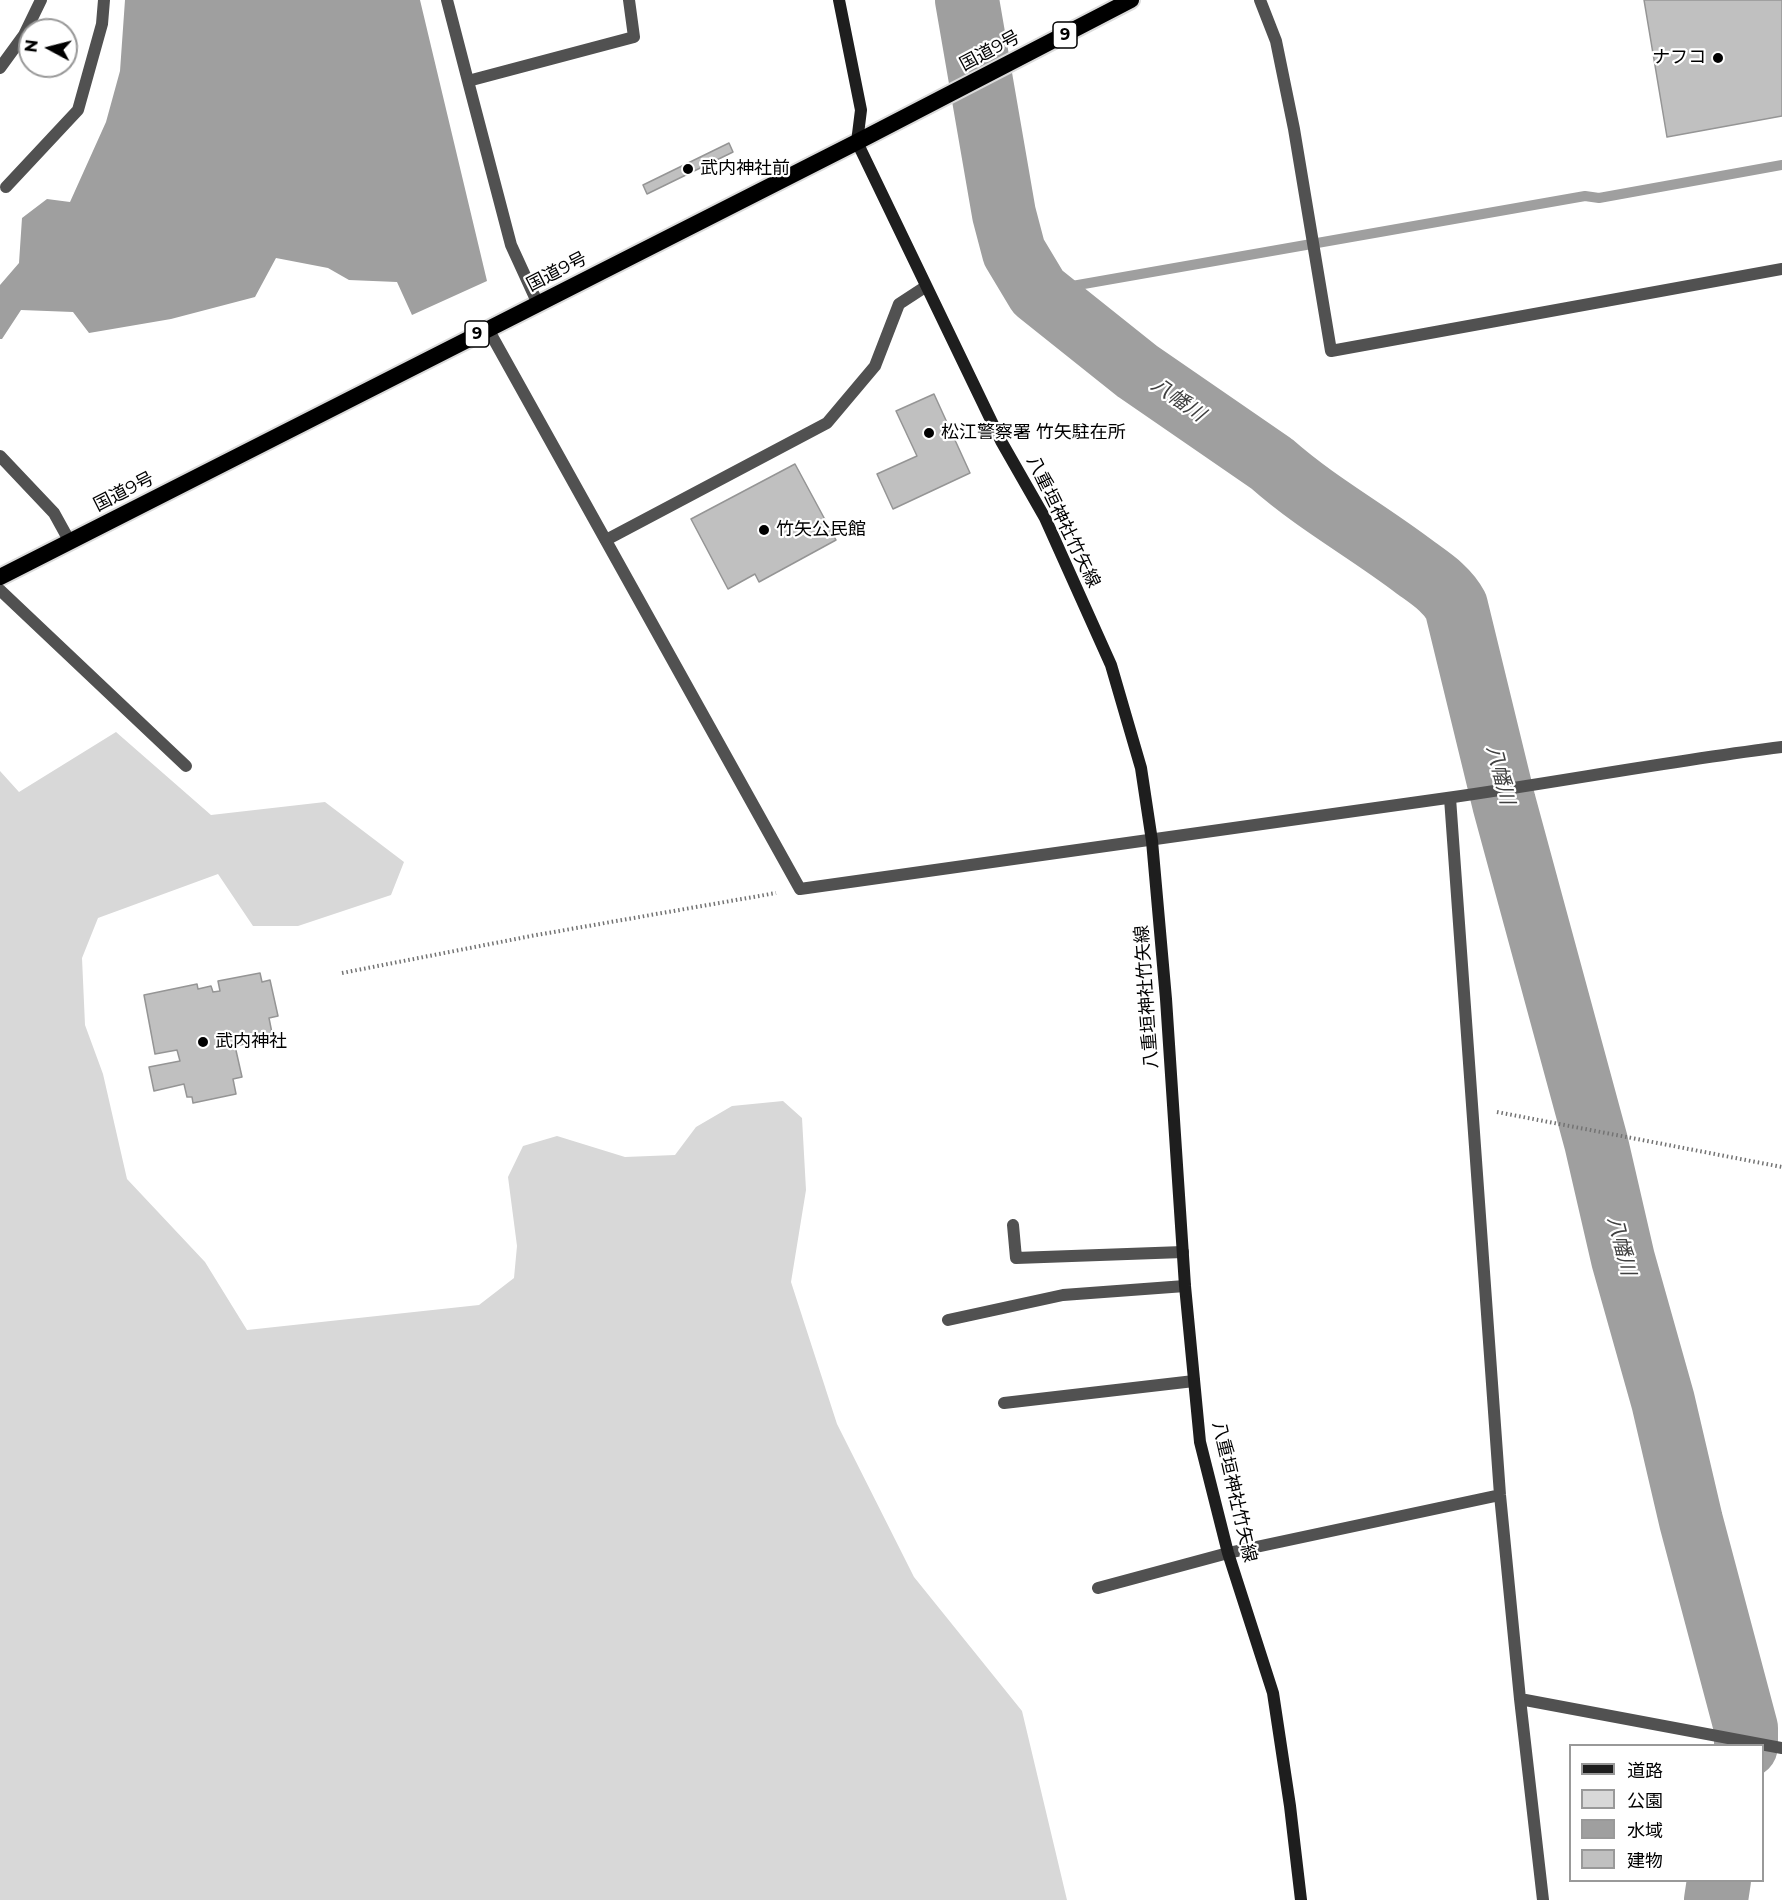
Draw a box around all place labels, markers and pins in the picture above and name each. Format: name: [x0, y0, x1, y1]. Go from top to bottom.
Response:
place label: ナフコ: [1652, 47, 1706, 69]
marker: ナフコ: [1711, 51, 1725, 65]
place label: 武内神社前: [700, 158, 790, 180]
marker: 武内神社前: [681, 162, 695, 176]
place label: 松江警察署 竹矢駐在所: [941, 422, 1126, 444]
marker: 松江警察署 竹矢駐在所: [922, 426, 936, 440]
place label: 竹矢公民館: [776, 519, 866, 541]
marker: 竹矢公民館: [757, 523, 771, 537]
place label: 武内神社: [215, 1031, 287, 1053]
marker: 武内神社: [196, 1035, 210, 1049]

